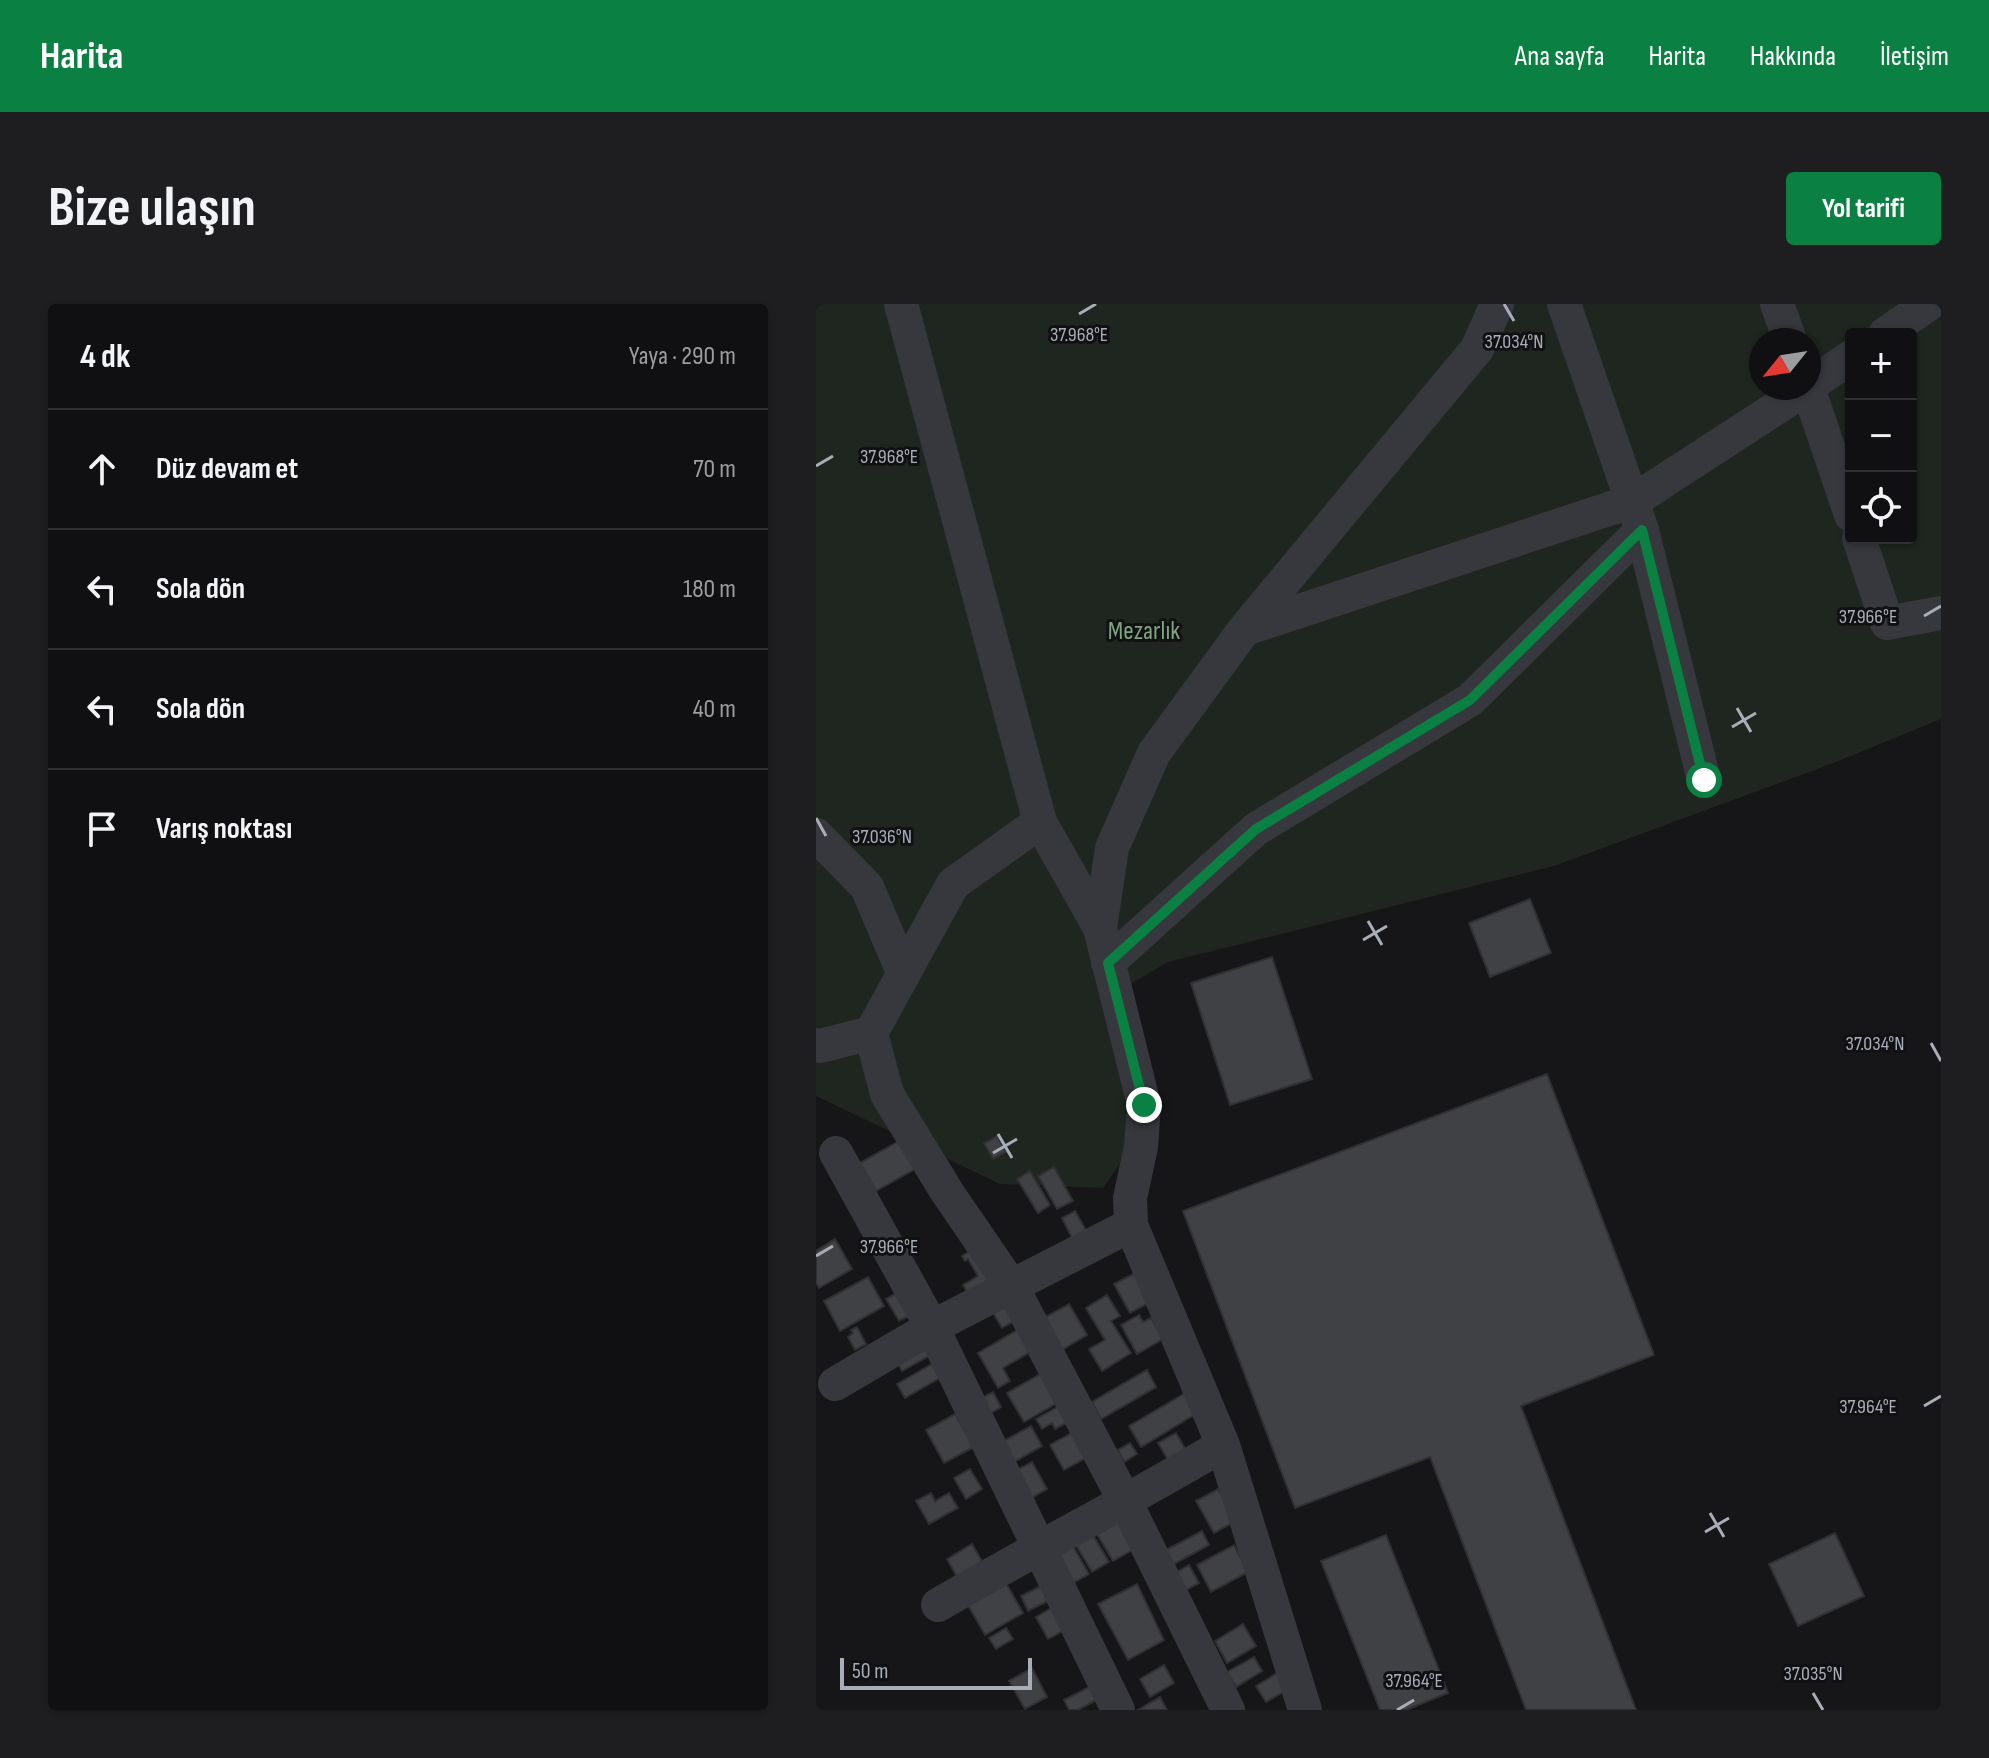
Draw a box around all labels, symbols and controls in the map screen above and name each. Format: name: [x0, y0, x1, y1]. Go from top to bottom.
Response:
text: Harita: [40, 34, 123, 79]
text: Ana sayfa: [1515, 40, 1604, 73]
text: Harita: [1648, 40, 1706, 73]
text: Hakkında: [1750, 40, 1836, 73]
text: İletişim: [1880, 40, 1949, 73]
button: Yol tarifi: [1786, 172, 1941, 245]
text: Bize ulaşın: [48, 175, 256, 242]
text: 37.968°E: [1050, 323, 1108, 347]
north arrow: [1749, 328, 1821, 400]
map controls: [1845, 328, 1917, 544]
button: +: [1845, 328, 1917, 400]
text: 37.034°N: [1485, 330, 1543, 354]
text: 4 dk: [80, 336, 130, 377]
text: Yaya · 290 m: [629, 341, 736, 372]
button: −: [1845, 400, 1917, 472]
text: 37.968°E: [860, 445, 918, 469]
icon: ahead: [80, 447, 124, 491]
text: Düz devam et: [156, 451, 298, 487]
text: 70 m: [693, 454, 736, 485]
button: locate: [1845, 472, 1917, 544]
icon: left: [80, 567, 124, 611]
text: Sola dön: [156, 571, 245, 607]
text: 180 m: [683, 574, 736, 605]
text: 37.966°E: [1839, 605, 1897, 629]
park label: Mezarlık: [1108, 616, 1180, 647]
icon: left: [80, 687, 124, 731]
text: Sola dön: [156, 691, 245, 727]
text: 40 m: [693, 694, 736, 725]
route start: [1686, 762, 1722, 798]
icon: arrive: [80, 807, 124, 851]
text: Varış noktası: [156, 811, 292, 847]
text: 37.036°N: [852, 825, 912, 849]
text: 37.034°N: [1846, 1032, 1904, 1056]
route end: [1126, 1087, 1162, 1123]
text: 37.966°E: [860, 1235, 918, 1259]
text: 37.964°E: [1839, 1395, 1897, 1419]
scale bar: [840, 1654, 1032, 1690]
text: 50 m: [852, 1658, 888, 1685]
text: 37.035°N: [1783, 1662, 1843, 1686]
text: 37.964°E: [1385, 1669, 1443, 1693]

